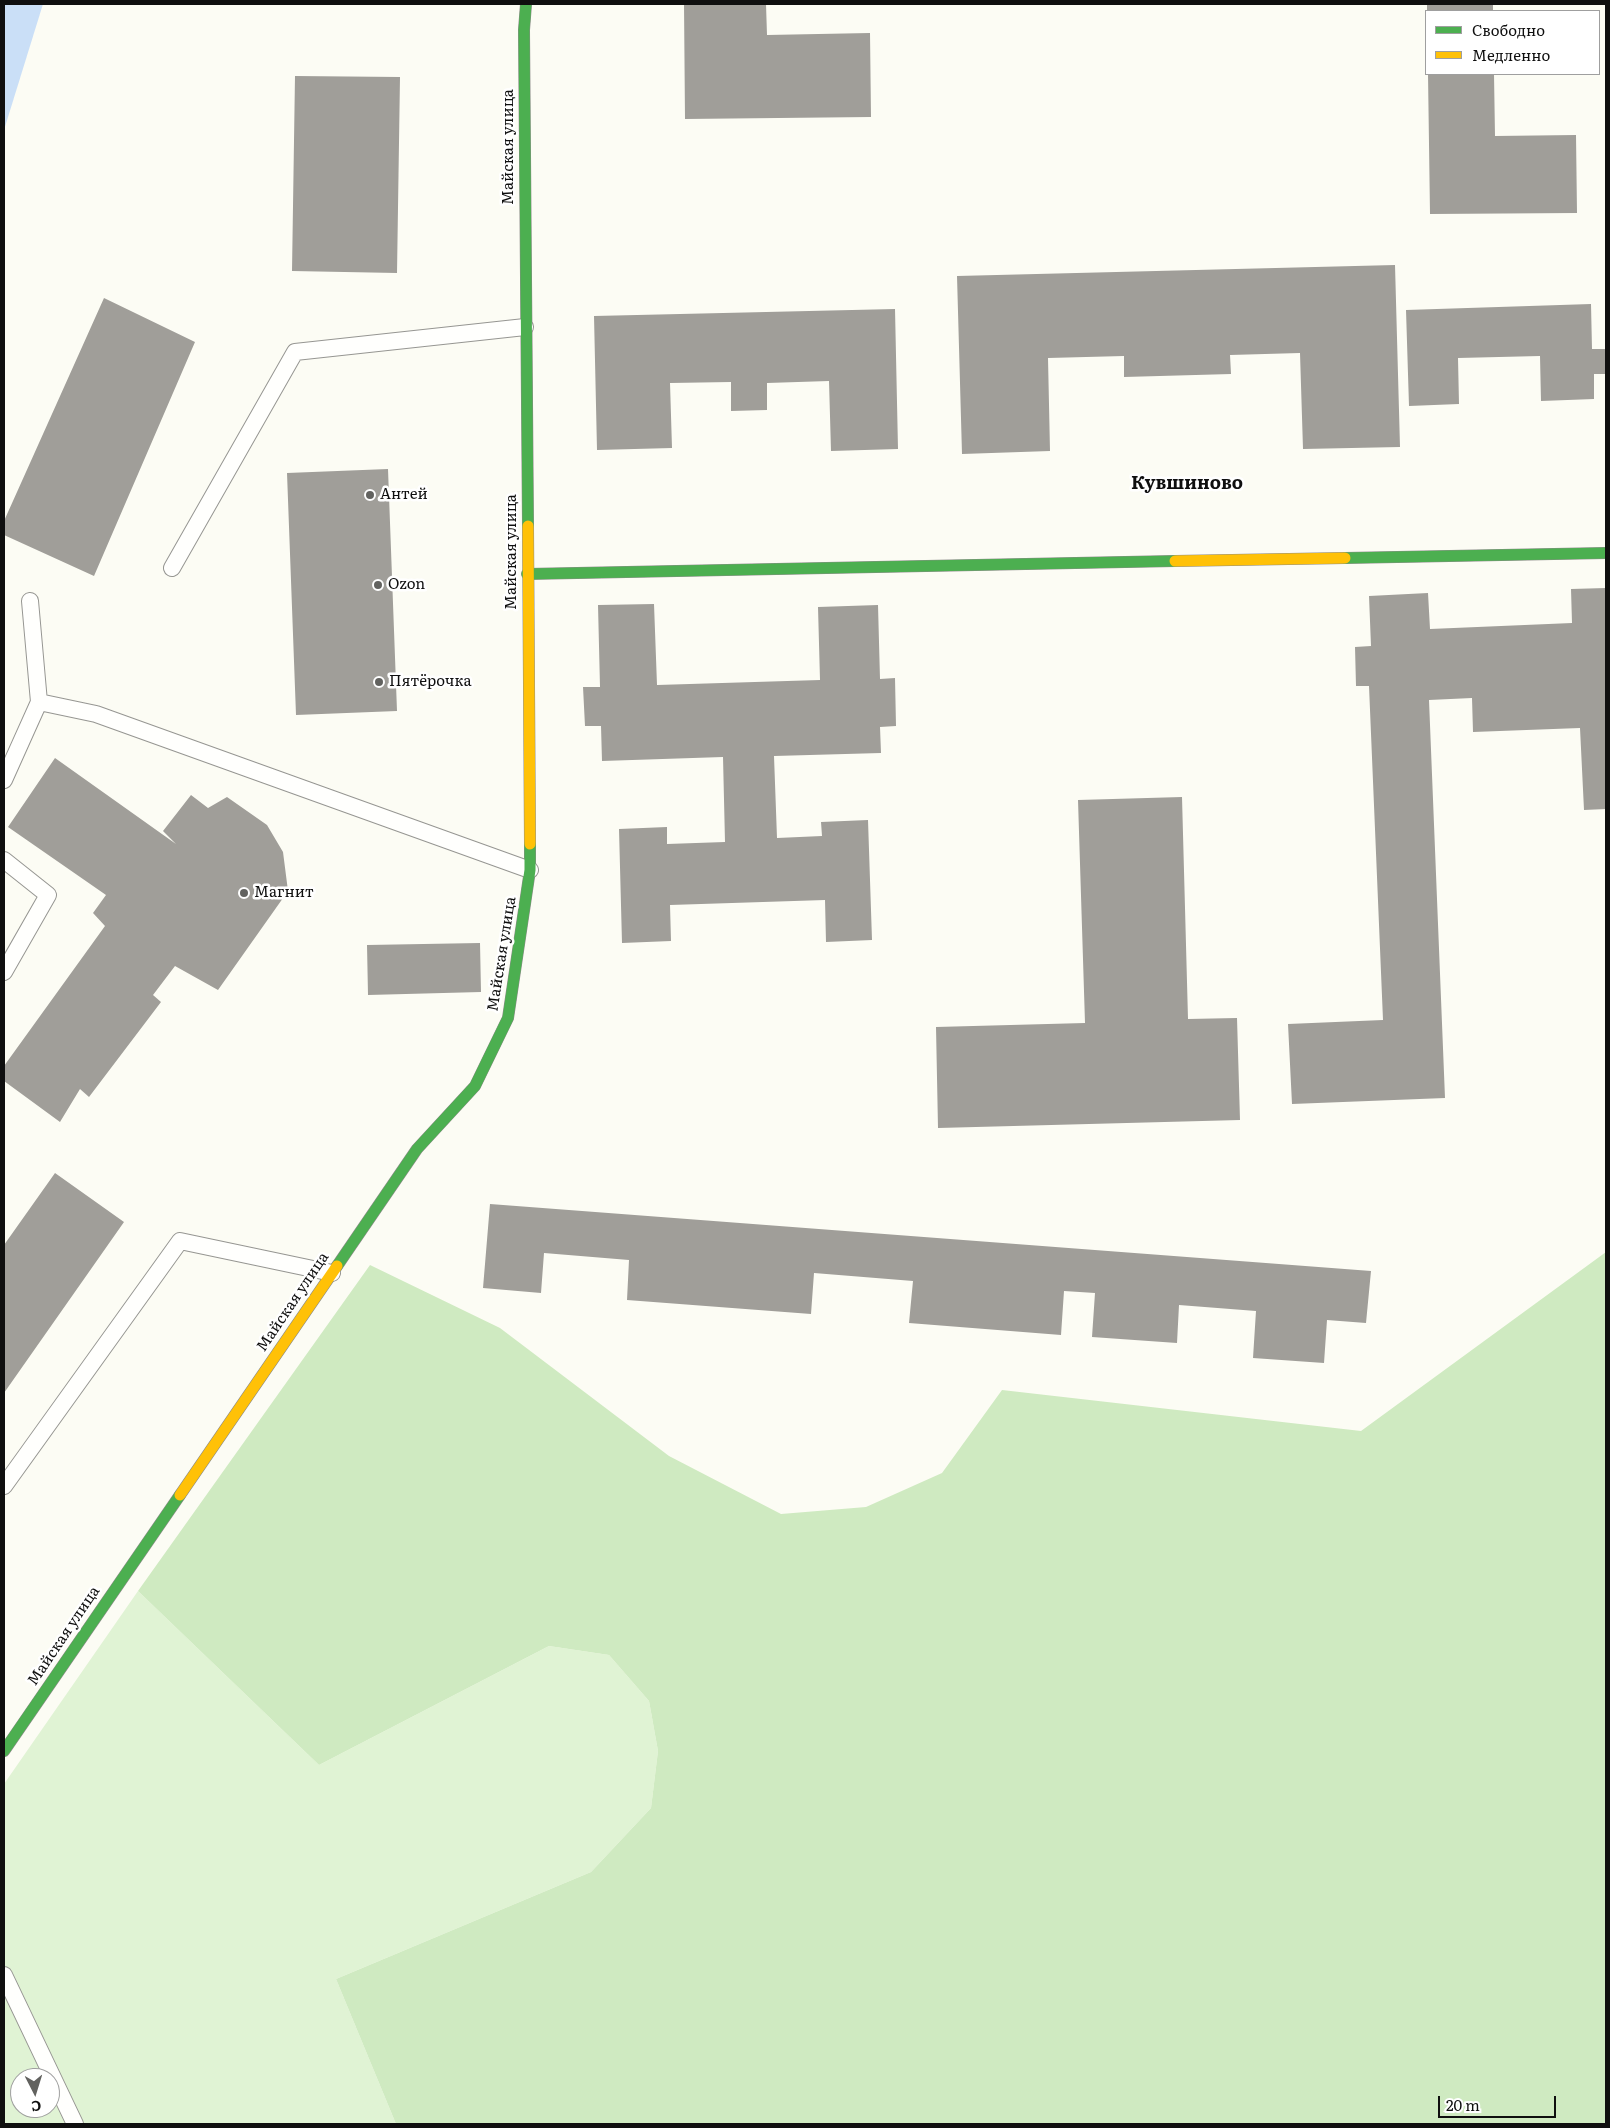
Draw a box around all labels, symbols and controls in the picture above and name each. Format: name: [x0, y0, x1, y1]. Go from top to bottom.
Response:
legend: [1425, 10, 1600, 75]
text: Свободно: [1472, 18, 1545, 41]
text: Медленно: [1472, 43, 1550, 66]
street label: Майская улица: [500, 89, 518, 205]
district label: Кувшиново: [1131, 473, 1243, 495]
place label: Антей: [380, 486, 428, 504]
marker: Антей: [364, 489, 376, 501]
street label: Майская улица: [503, 494, 521, 610]
place label: Ozon: [388, 576, 425, 594]
marker: Ozon: [372, 579, 384, 591]
place label: Пятёрочка: [389, 673, 472, 691]
marker: Пятёрочка: [373, 676, 385, 688]
place label: Магнит: [254, 884, 314, 902]
marker: Магнит: [238, 887, 250, 899]
street label: Майская улица: [484, 895, 520, 1013]
street label: Майская улица: [253, 1249, 333, 1355]
street label: Майская улица: [24, 1583, 104, 1689]
north arrow: [10, 2068, 60, 2118]
scale bar: [1440, 2086, 1558, 2118]
text: 20 m: [1446, 2093, 1480, 2116]
text: С: [30, 2097, 42, 2117]

